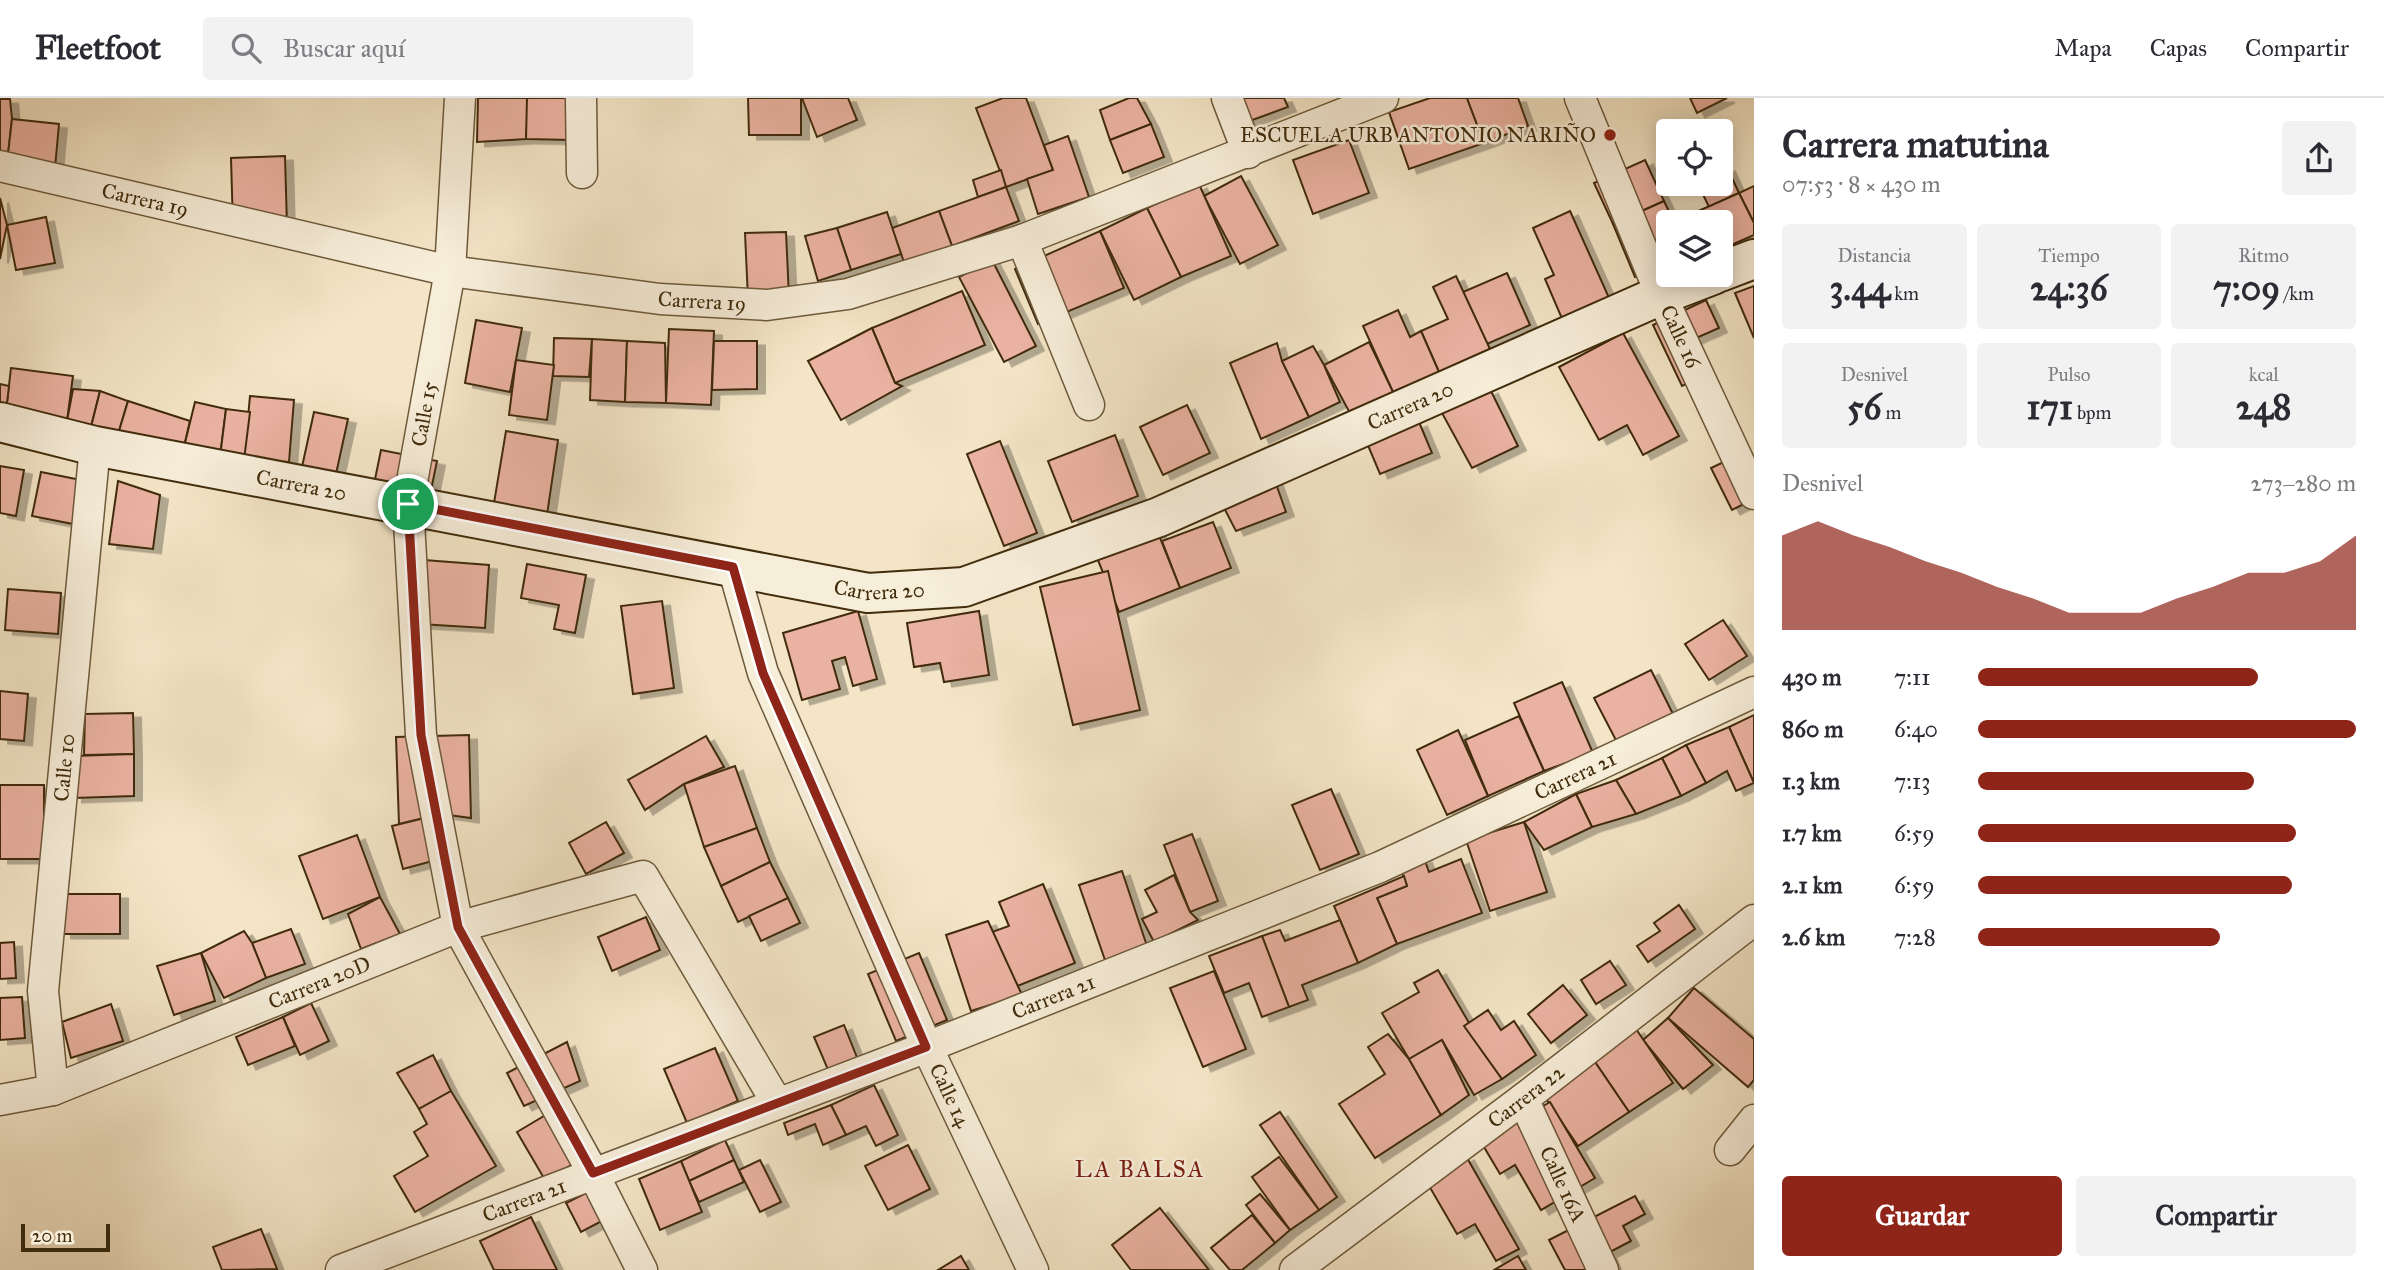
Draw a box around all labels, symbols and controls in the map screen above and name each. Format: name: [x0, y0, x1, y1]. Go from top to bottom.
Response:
search box: [203, 17, 693, 80]
text: Fleetfoot: [35, 28, 161, 68]
icon: search: [227, 29, 265, 67]
text: Buscar aquí: [283, 32, 405, 64]
text: Mapa: [2055, 33, 2112, 63]
text: Capas: [2150, 33, 2207, 63]
text: Compartir: [2245, 33, 2349, 63]
map controls: [1656, 119, 1733, 287]
button: locate: [1656, 119, 1733, 196]
text: Carrera matutina: [1782, 121, 2049, 167]
button: share: [2282, 121, 2356, 195]
place label: ESCUELA URB ANTONIO NARIÑO: [1240, 122, 1596, 148]
marker: ESCUELA URB ANTONIO NARIÑO: [1602, 127, 1618, 143]
text: 07:53 · 8 × 430 m: [1782, 170, 1941, 198]
street label: Carrera 19: [99, 177, 191, 223]
button: layers: [1656, 210, 1733, 287]
text: Distancia: [1838, 244, 1911, 267]
text: Tiempo: [2038, 244, 2100, 267]
text: Ritmo: [2238, 244, 2289, 267]
text: 3.44: [1830, 267, 1890, 310]
text: 24:36: [2030, 267, 2108, 310]
text: 7:09: [2213, 267, 2280, 310]
text: km: [1890, 282, 1919, 305]
text: /km: [2280, 282, 2314, 305]
street label: Carrera 19: [657, 286, 747, 317]
street label: Calle 16: [1655, 301, 1707, 374]
text: Desnivel: [1841, 363, 1908, 386]
text: Pulso: [2048, 363, 2090, 386]
text: kcal: [2249, 363, 2279, 386]
street label: Carrera 20: [1363, 375, 1457, 436]
street label: Calle 15: [405, 379, 443, 449]
text: 56: [1847, 386, 1881, 429]
text: 171: [2026, 386, 2073, 429]
text: 248: [2236, 386, 2291, 429]
text: m: [1881, 401, 1901, 424]
text: bpm: [2073, 401, 2112, 424]
street label: Carrera 20: [254, 464, 349, 507]
text: Desnivel: [1782, 469, 1863, 497]
text: 273–280 m: [2251, 469, 2356, 497]
pin: [378, 474, 438, 534]
icon: arrive: [389, 485, 427, 523]
street label: Carrera 20: [832, 574, 926, 606]
text: 430 m: [1782, 663, 1842, 691]
text: 7:11: [1894, 663, 1930, 691]
text: 860 m: [1782, 715, 1844, 743]
text: 6:40: [1894, 715, 1938, 743]
street label: Calle 10: [48, 732, 81, 803]
street label: Carrera 21: [1530, 745, 1620, 806]
text: 1.3 km: [1782, 767, 1840, 795]
text: 7:13: [1894, 767, 1930, 795]
text: 1.7 km: [1782, 819, 1842, 847]
text: 6:59: [1894, 819, 1935, 847]
text: 2.1 km: [1782, 871, 1843, 899]
text: 6:59: [1894, 871, 1935, 899]
text: 2.6 km: [1782, 923, 1845, 951]
text: 7:28: [1894, 923, 1936, 951]
street label: Carrera 20D: [264, 951, 374, 1015]
street label: Carrera 21: [1008, 969, 1099, 1025]
street label: Carrera 22: [1483, 1058, 1570, 1134]
street label: Calle 14: [924, 1059, 977, 1133]
street label: Calle 16A: [1534, 1142, 1592, 1226]
district label: LA BALSA: [1075, 1155, 1205, 1183]
street label: Carrera 21: [479, 1173, 570, 1228]
button: Guardar: [1782, 1176, 2062, 1256]
button: Compartir: [2076, 1176, 2356, 1256]
scale bar: [21, 1221, 110, 1253]
text: 20 m: [32, 1224, 73, 1247]

